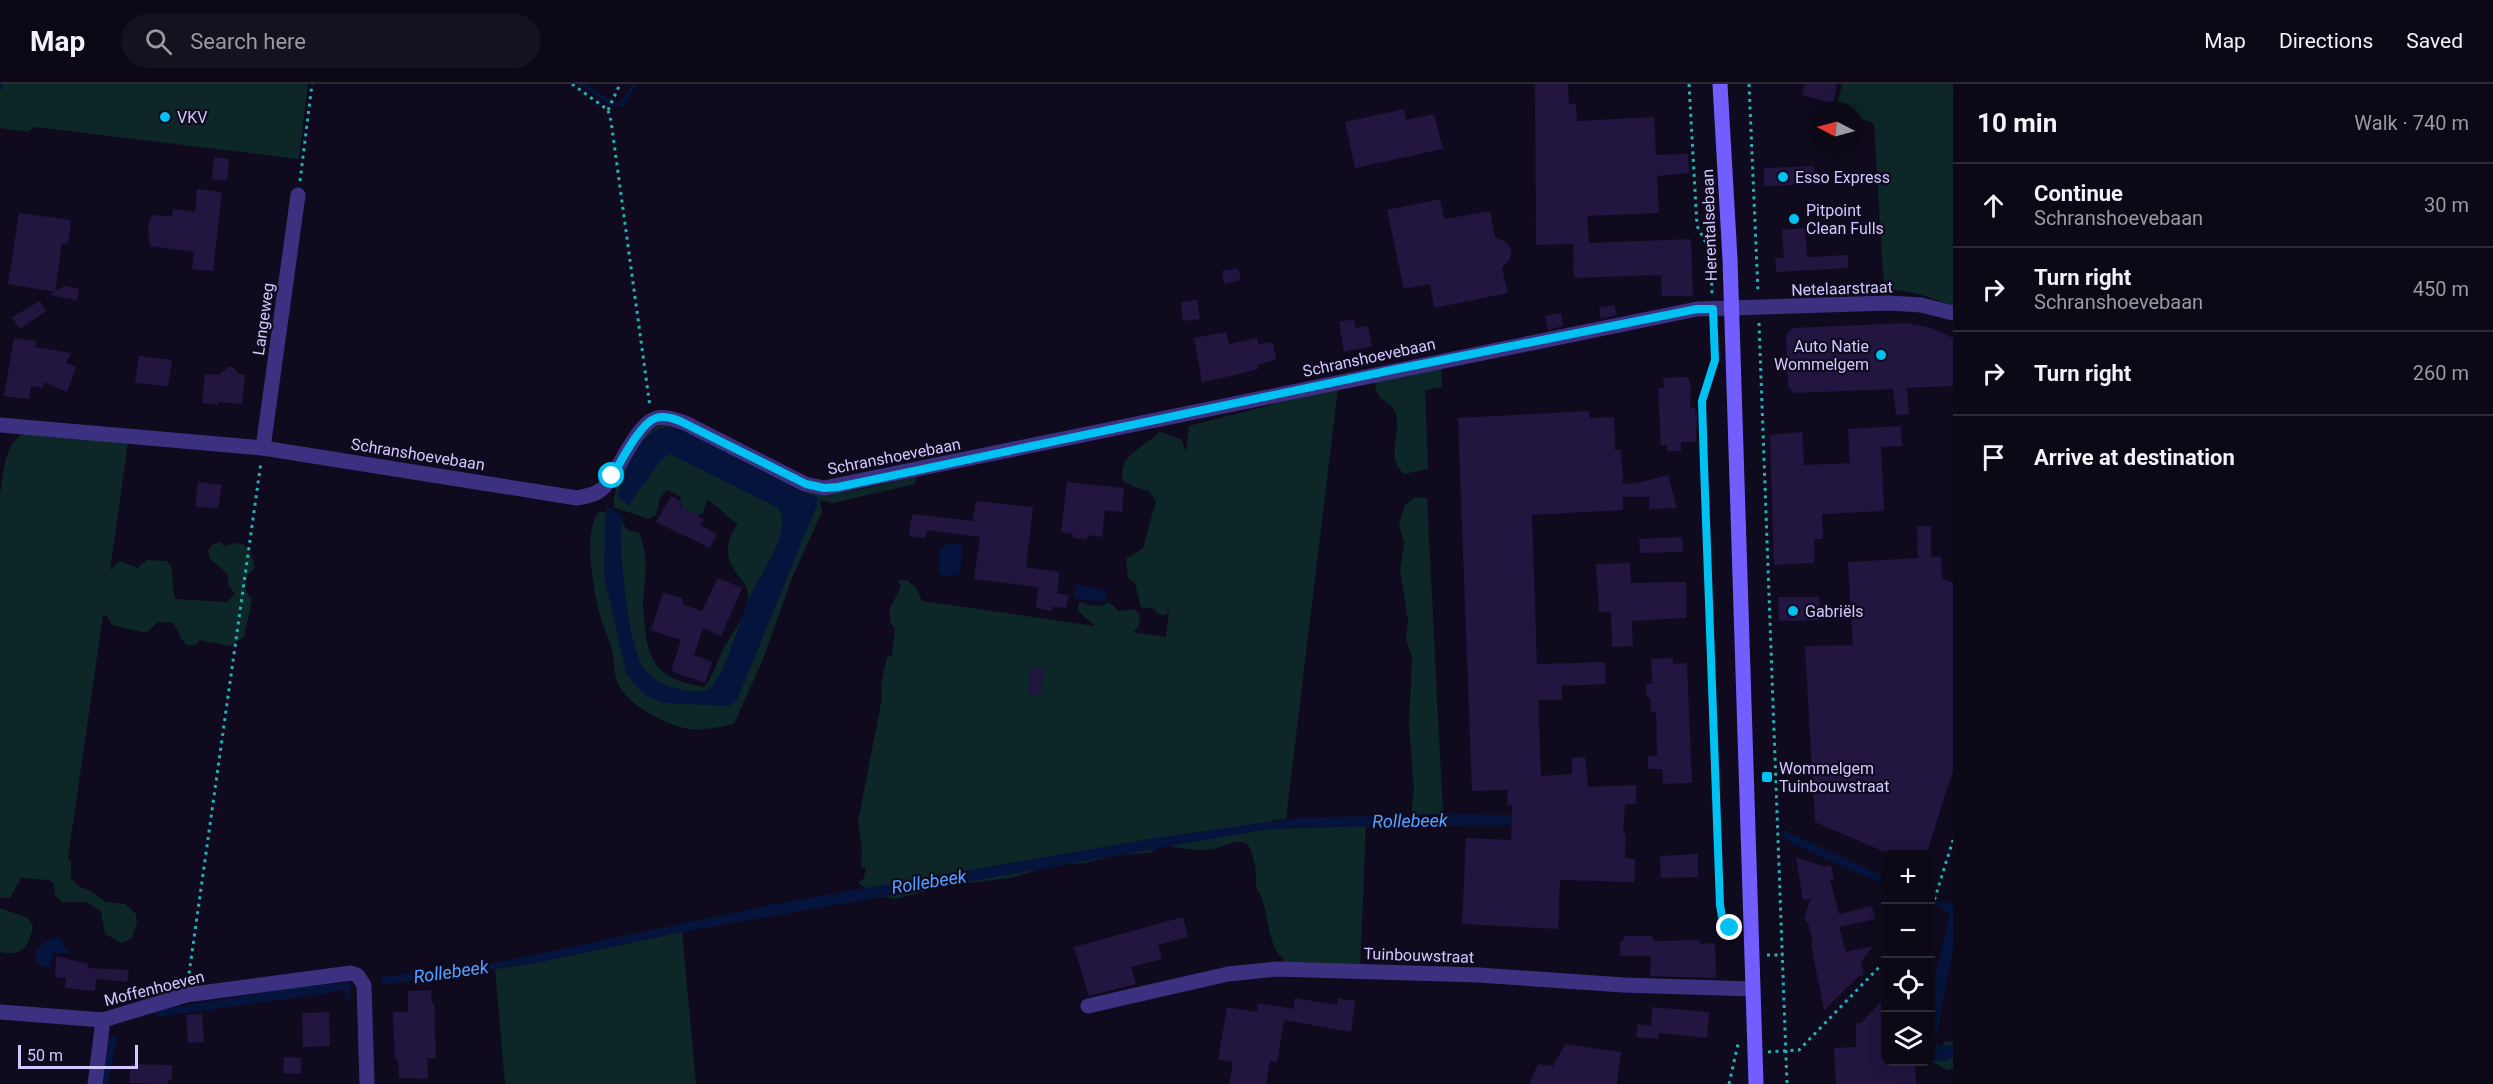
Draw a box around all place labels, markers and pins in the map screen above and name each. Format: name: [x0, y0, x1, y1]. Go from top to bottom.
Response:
place label: VKV: [177, 108, 207, 127]
marker: VKV: [158, 110, 172, 124]
place label: Esso Express: [1795, 168, 1890, 187]
marker: Esso Express: [1776, 170, 1790, 184]
place label: Pitpoint Clean Fulls: [1806, 201, 1884, 238]
marker: Pitpoint Clean Fulls: [1787, 212, 1801, 226]
place label: Auto Natie Wommelgem: [1774, 337, 1869, 374]
marker: Auto Natie Wommelgem: [1874, 348, 1888, 362]
place label: Gabriëls: [1805, 602, 1864, 621]
marker: Gabriëls: [1786, 604, 1800, 618]
place label: Wommelgem Tuinbouwstraat: [1779, 759, 1890, 796]
marker: Wommelgem Tuinbouwstraat: [1760, 770, 1774, 784]

